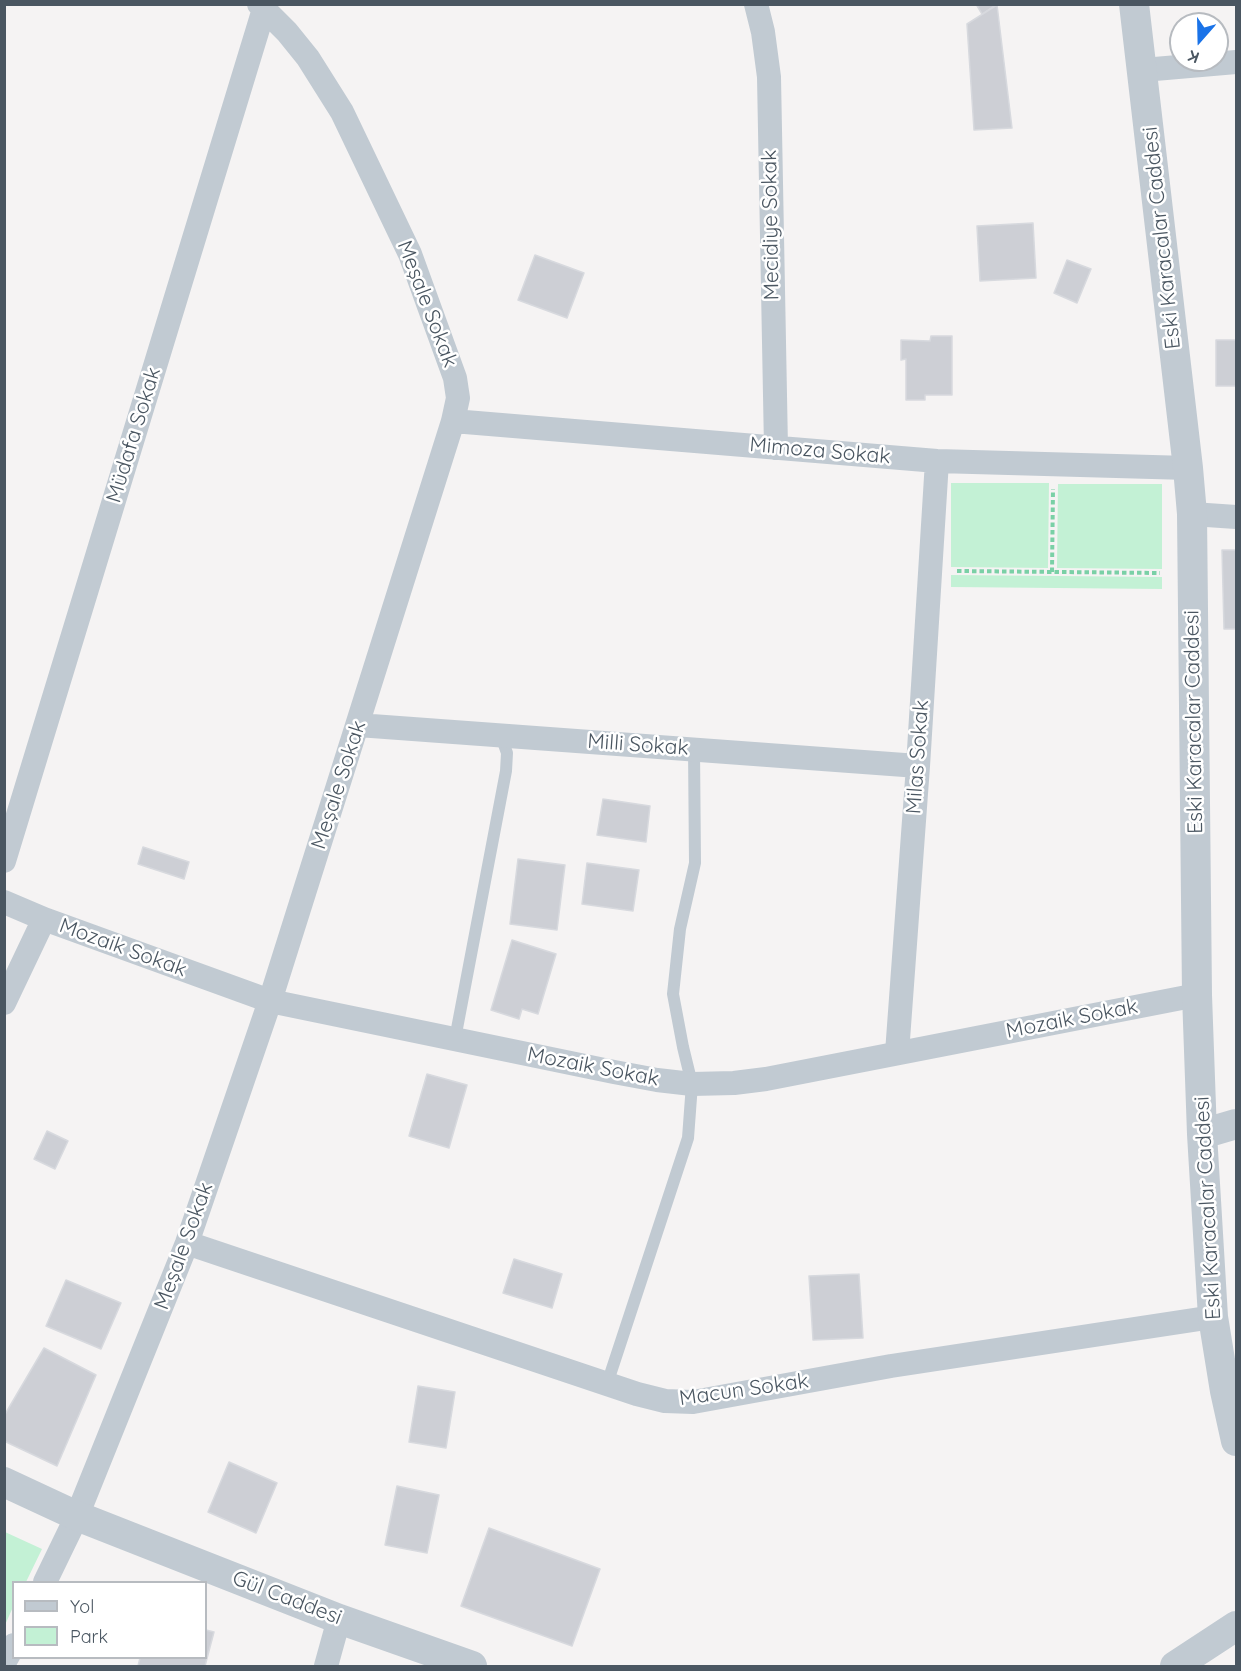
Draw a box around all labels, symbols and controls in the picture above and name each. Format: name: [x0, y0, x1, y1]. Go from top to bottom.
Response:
north arrow: [1169, 12, 1229, 72]
text: K: [1185, 46, 1202, 68]
street label: Eski Karacalar Caddesi: [1138, 125, 1186, 351]
street label: Mecidiye Sokak: [757, 149, 785, 301]
street label: Meşale Sokak: [391, 237, 463, 371]
street label: Müdafa Sokak: [101, 364, 167, 506]
street label: Mimoza Sokak: [748, 432, 892, 470]
street label: Eski Karacalar Caddesi: [1179, 610, 1209, 834]
street label: Milas Sokak: [901, 699, 935, 815]
street label: Meşale Sokak: [306, 718, 372, 852]
street label: Milli Sokak: [587, 729, 689, 761]
street label: Mozaik Sokak: [56, 913, 190, 983]
street label: Mozaik Sokak: [1004, 994, 1140, 1044]
street label: Mozaik Sokak: [525, 1042, 661, 1092]
street label: Eski Karacalar Caddesi: [1190, 1096, 1226, 1320]
street label: Meşale Sokak: [149, 1179, 219, 1313]
street label: Macun Sokak: [678, 1368, 810, 1412]
street label: Gül Caddesi: [229, 1566, 345, 1630]
legend: [12, 1581, 207, 1659]
text: Yol: [70, 1595, 94, 1618]
text: Park: [70, 1625, 108, 1648]

